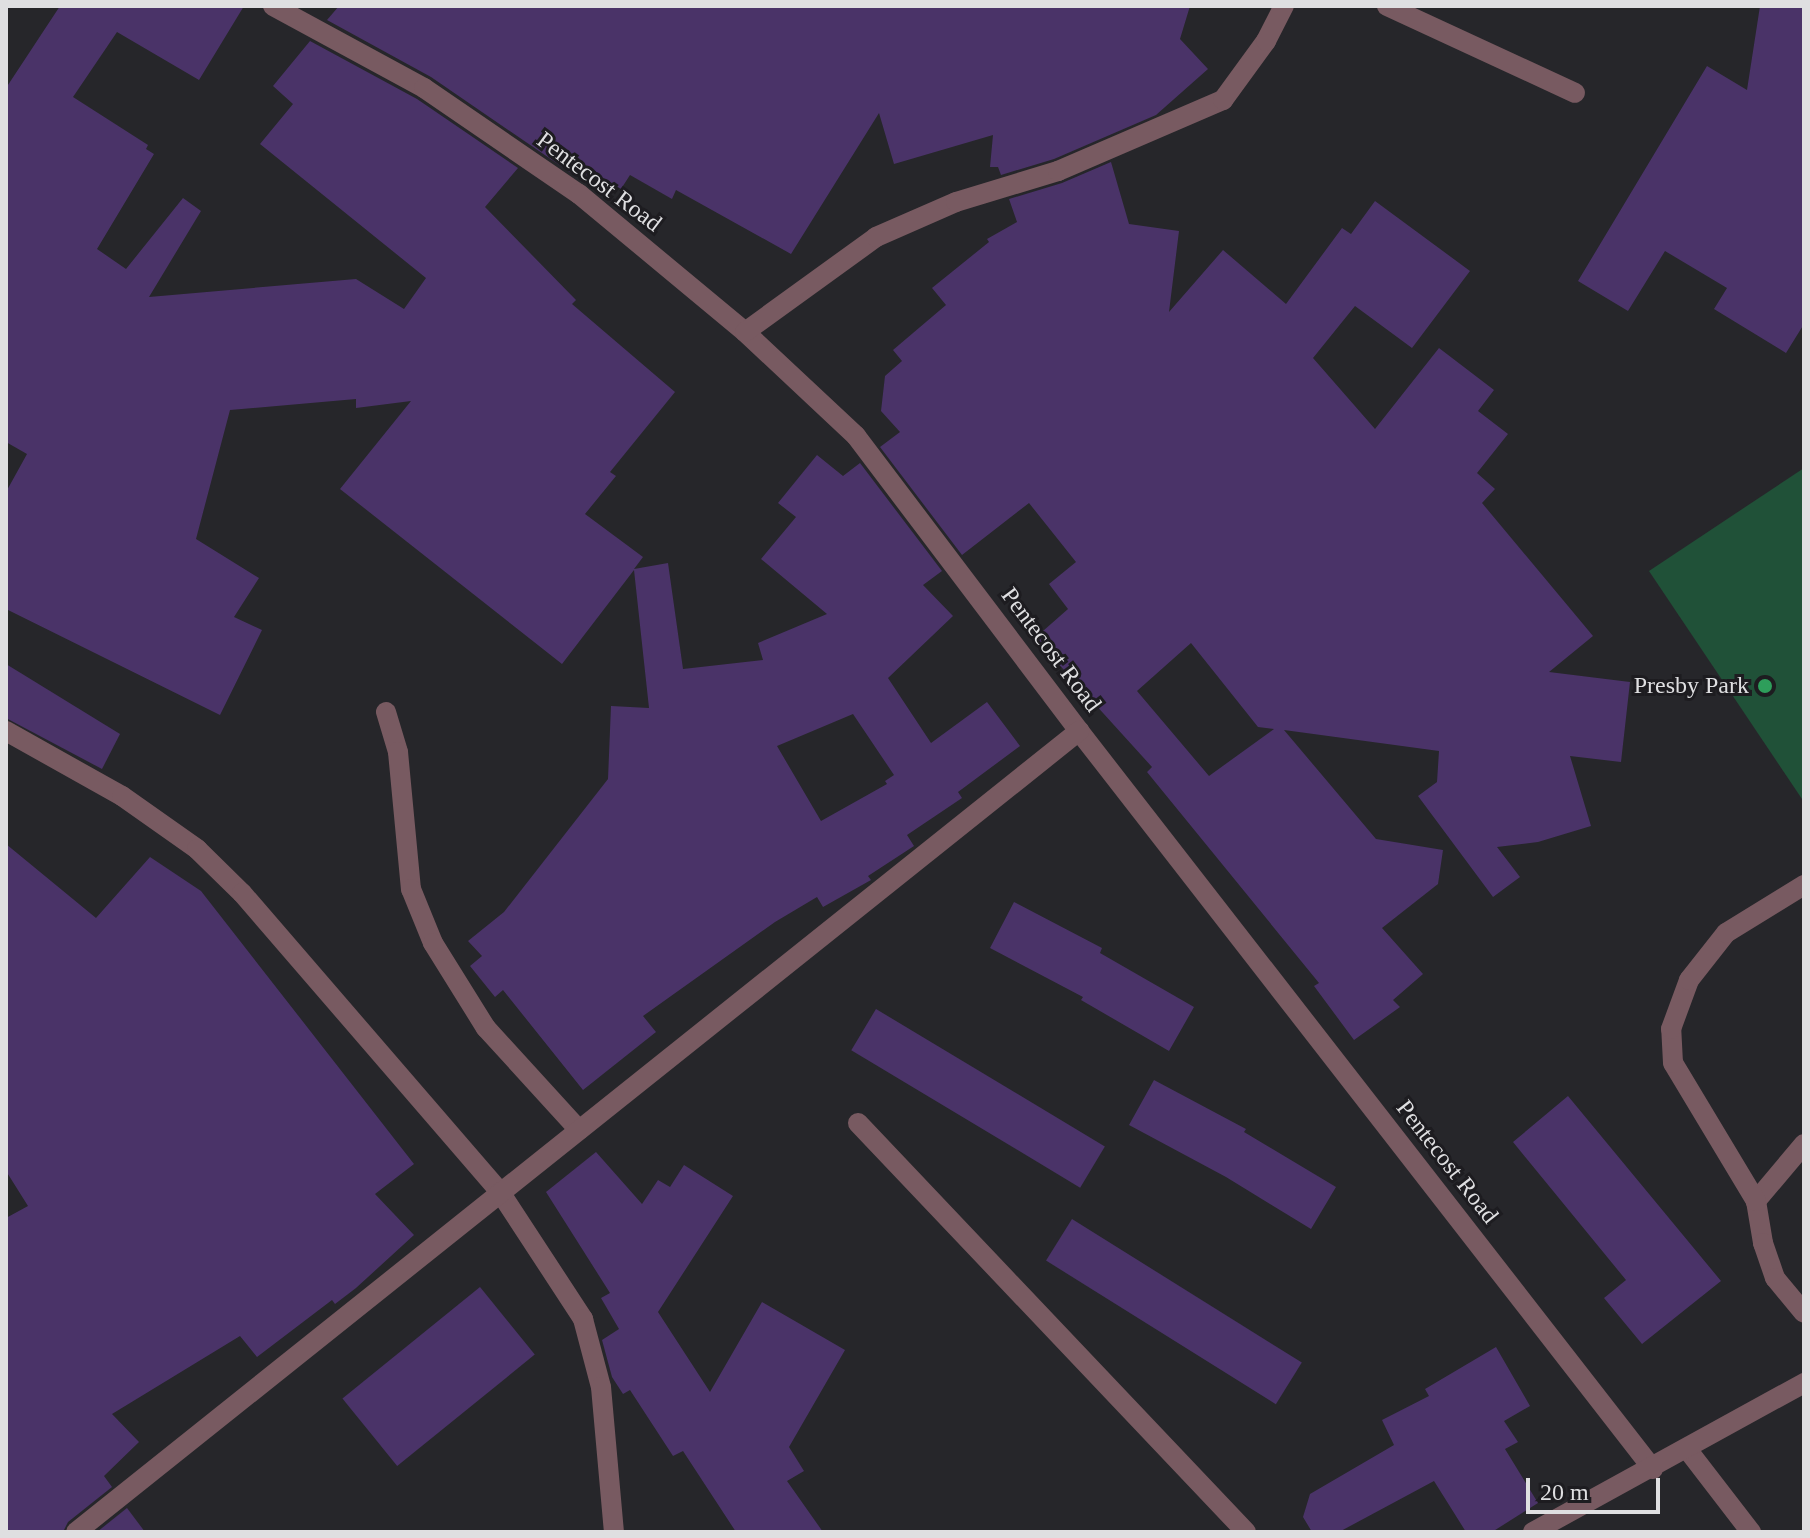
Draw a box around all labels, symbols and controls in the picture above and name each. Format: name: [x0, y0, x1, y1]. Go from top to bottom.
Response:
street label: Pentecost Road: [531, 126, 667, 238]
street label: Pentecost Road: [995, 582, 1107, 718]
place label: Presby Park: [1634, 672, 1749, 700]
marker: Presby Park: [1756, 677, 1774, 695]
street label: Pentecost Road: [1390, 1095, 1504, 1229]
scale bar: [1530, 1462, 1664, 1512]
text: 20 m: [1540, 1479, 1589, 1505]

